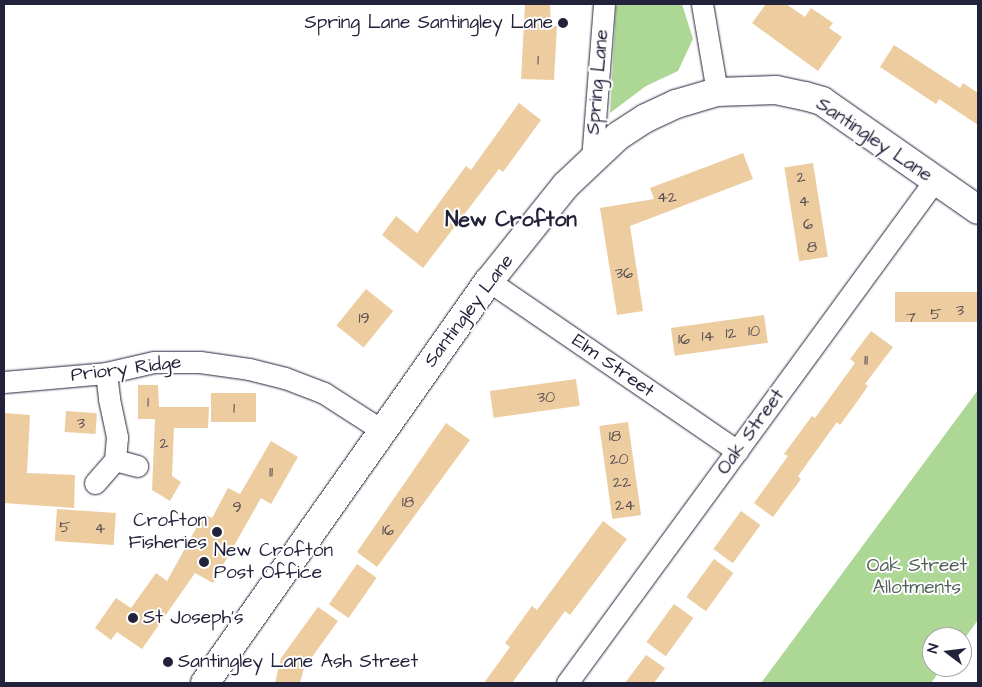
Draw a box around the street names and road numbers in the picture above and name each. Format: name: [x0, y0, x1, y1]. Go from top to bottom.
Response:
street label: Spring Lane: [582, 28, 614, 136]
street label: Santingley Lane: [812, 93, 936, 187]
street label: Santingley Lane: [419, 250, 519, 372]
street label: Elm Street: [567, 329, 659, 403]
street label: Priory Ridge: [70, 351, 182, 387]
street label: Oak Street: [712, 385, 790, 479]

